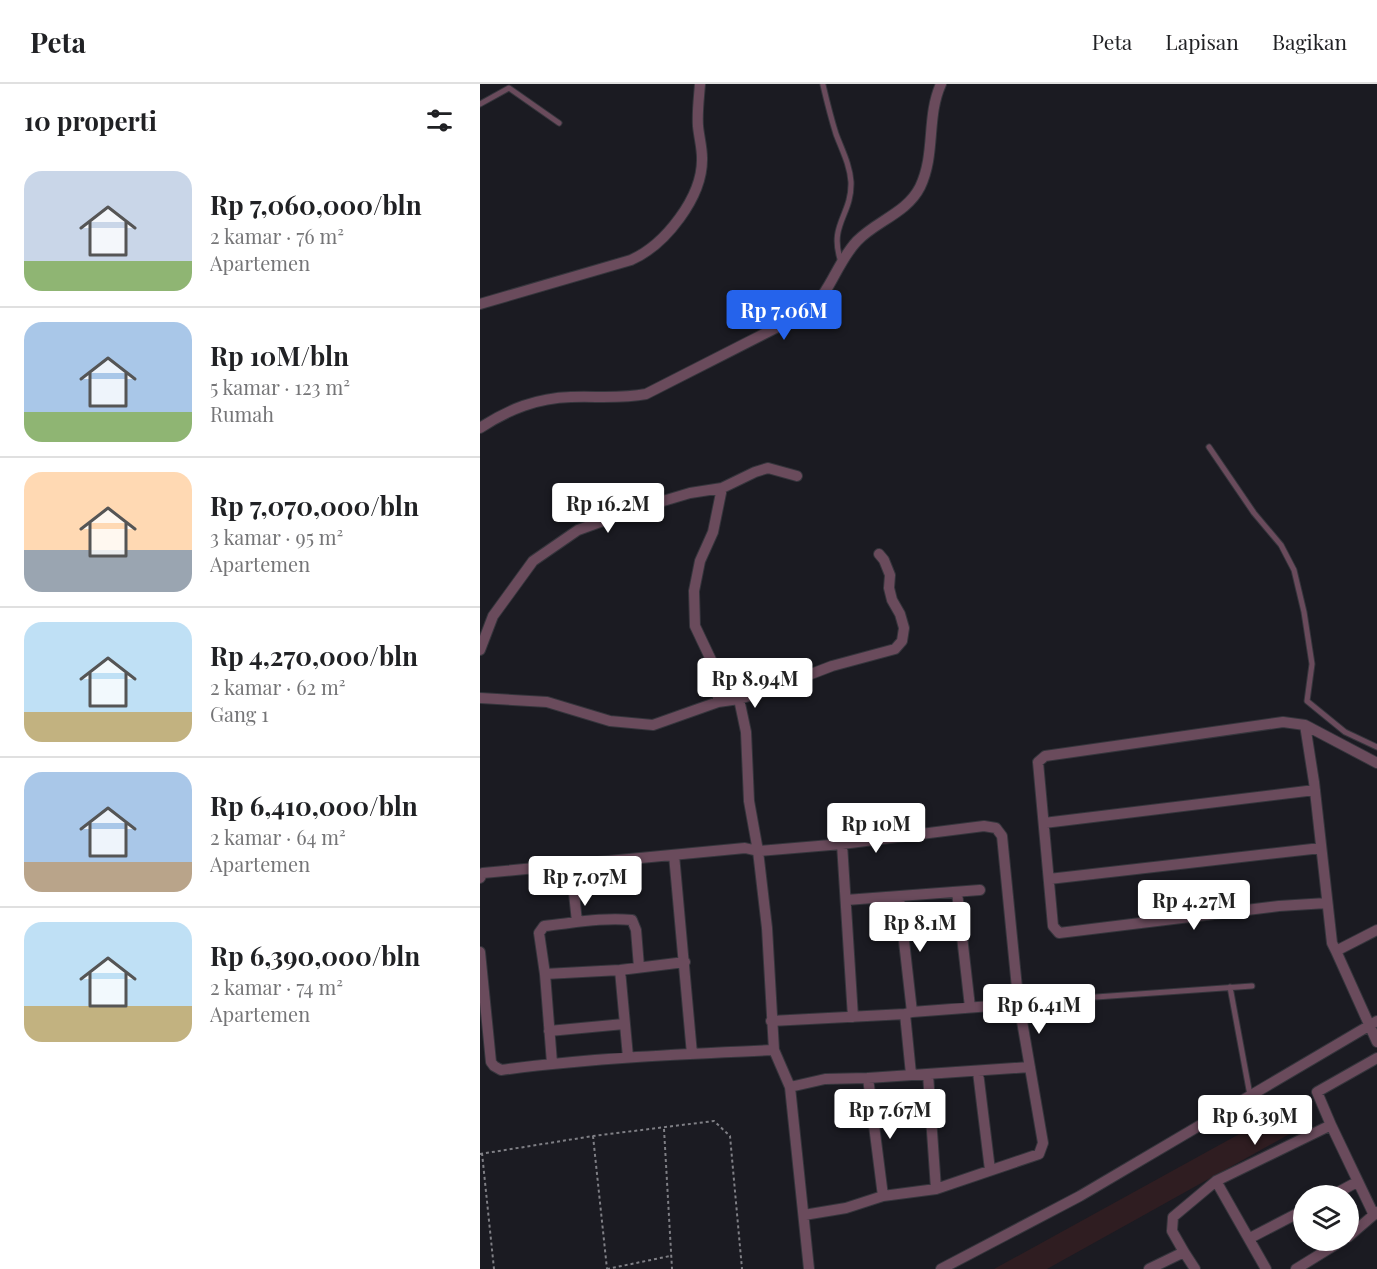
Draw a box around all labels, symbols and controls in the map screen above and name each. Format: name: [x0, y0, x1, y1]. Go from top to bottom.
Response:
text: Peta: [30, 23, 86, 60]
text: Peta: [1092, 27, 1132, 55]
text: Lapisan: [1165, 27, 1239, 55]
text: Bagikan: [1272, 27, 1347, 55]
text: 10 properti: [24, 103, 157, 138]
icon: filters: [423, 104, 456, 137]
text: Rp 7,060,000/bln: [210, 187, 422, 222]
icon: home: [72, 195, 144, 267]
text: 2 kamar · 76 m²: [210, 222, 344, 249]
text: Apartemen: [210, 249, 310, 276]
pin: Rp 7.06M: [722, 290, 846, 341]
text: Rp 7.06M: [741, 296, 827, 323]
text: Rp 10M/bln: [210, 338, 349, 373]
icon: home: [72, 346, 144, 418]
text: 5 kamar · 123 m²: [210, 373, 350, 400]
text: Rumah: [210, 400, 274, 427]
pin: Rp 16.2M: [546, 483, 670, 534]
text: Rp 7,070,000/bln: [210, 488, 419, 523]
text: Rp 16.2M: [566, 489, 650, 516]
icon: home: [72, 496, 144, 568]
text: 3 kamar · 95 m²: [210, 523, 343, 550]
text: Apartemen: [210, 550, 310, 577]
text: Rp 4,270,000/bln: [210, 638, 418, 673]
icon: home: [72, 646, 144, 718]
pin: Rp 8.94M: [693, 658, 817, 709]
text: Rp 8.94M: [711, 664, 799, 691]
text: 2 kamar · 62 m²: [210, 673, 346, 700]
text: Gang 1: [210, 700, 269, 727]
text: Rp 6,410,000/bln: [210, 788, 418, 823]
icon: home: [72, 796, 144, 868]
pin: Rp 10M: [827, 803, 925, 854]
text: Rp 10M: [841, 809, 911, 836]
text: 2 kamar · 64 m²: [210, 823, 346, 850]
text: Apartemen: [210, 850, 310, 877]
pin: Rp 7.07M: [523, 856, 647, 907]
text: Rp 7.07M: [543, 862, 627, 889]
pin: Rp 4.27M: [1132, 880, 1256, 931]
text: Rp 4.27M: [1152, 886, 1236, 913]
pin: Rp 8.1M: [865, 902, 975, 953]
text: Rp 8.1M: [883, 908, 957, 935]
text: Rp 6,390,000/bln: [210, 938, 420, 973]
icon: home: [72, 946, 144, 1018]
text: 2 kamar · 74 m²: [210, 973, 343, 1000]
pin: Rp 6.41M: [977, 984, 1101, 1035]
text: Rp 6.41M: [997, 990, 1081, 1017]
text: Apartemen: [210, 1000, 310, 1027]
pin: Rp 7.67M: [828, 1089, 952, 1140]
text: Rp 7.67M: [848, 1095, 932, 1122]
pin: Rp 6.39M: [1193, 1095, 1317, 1146]
text: Rp 6.39M: [1212, 1101, 1298, 1128]
map controls: [1293, 1185, 1359, 1251]
button: layers: [1293, 1185, 1359, 1251]

